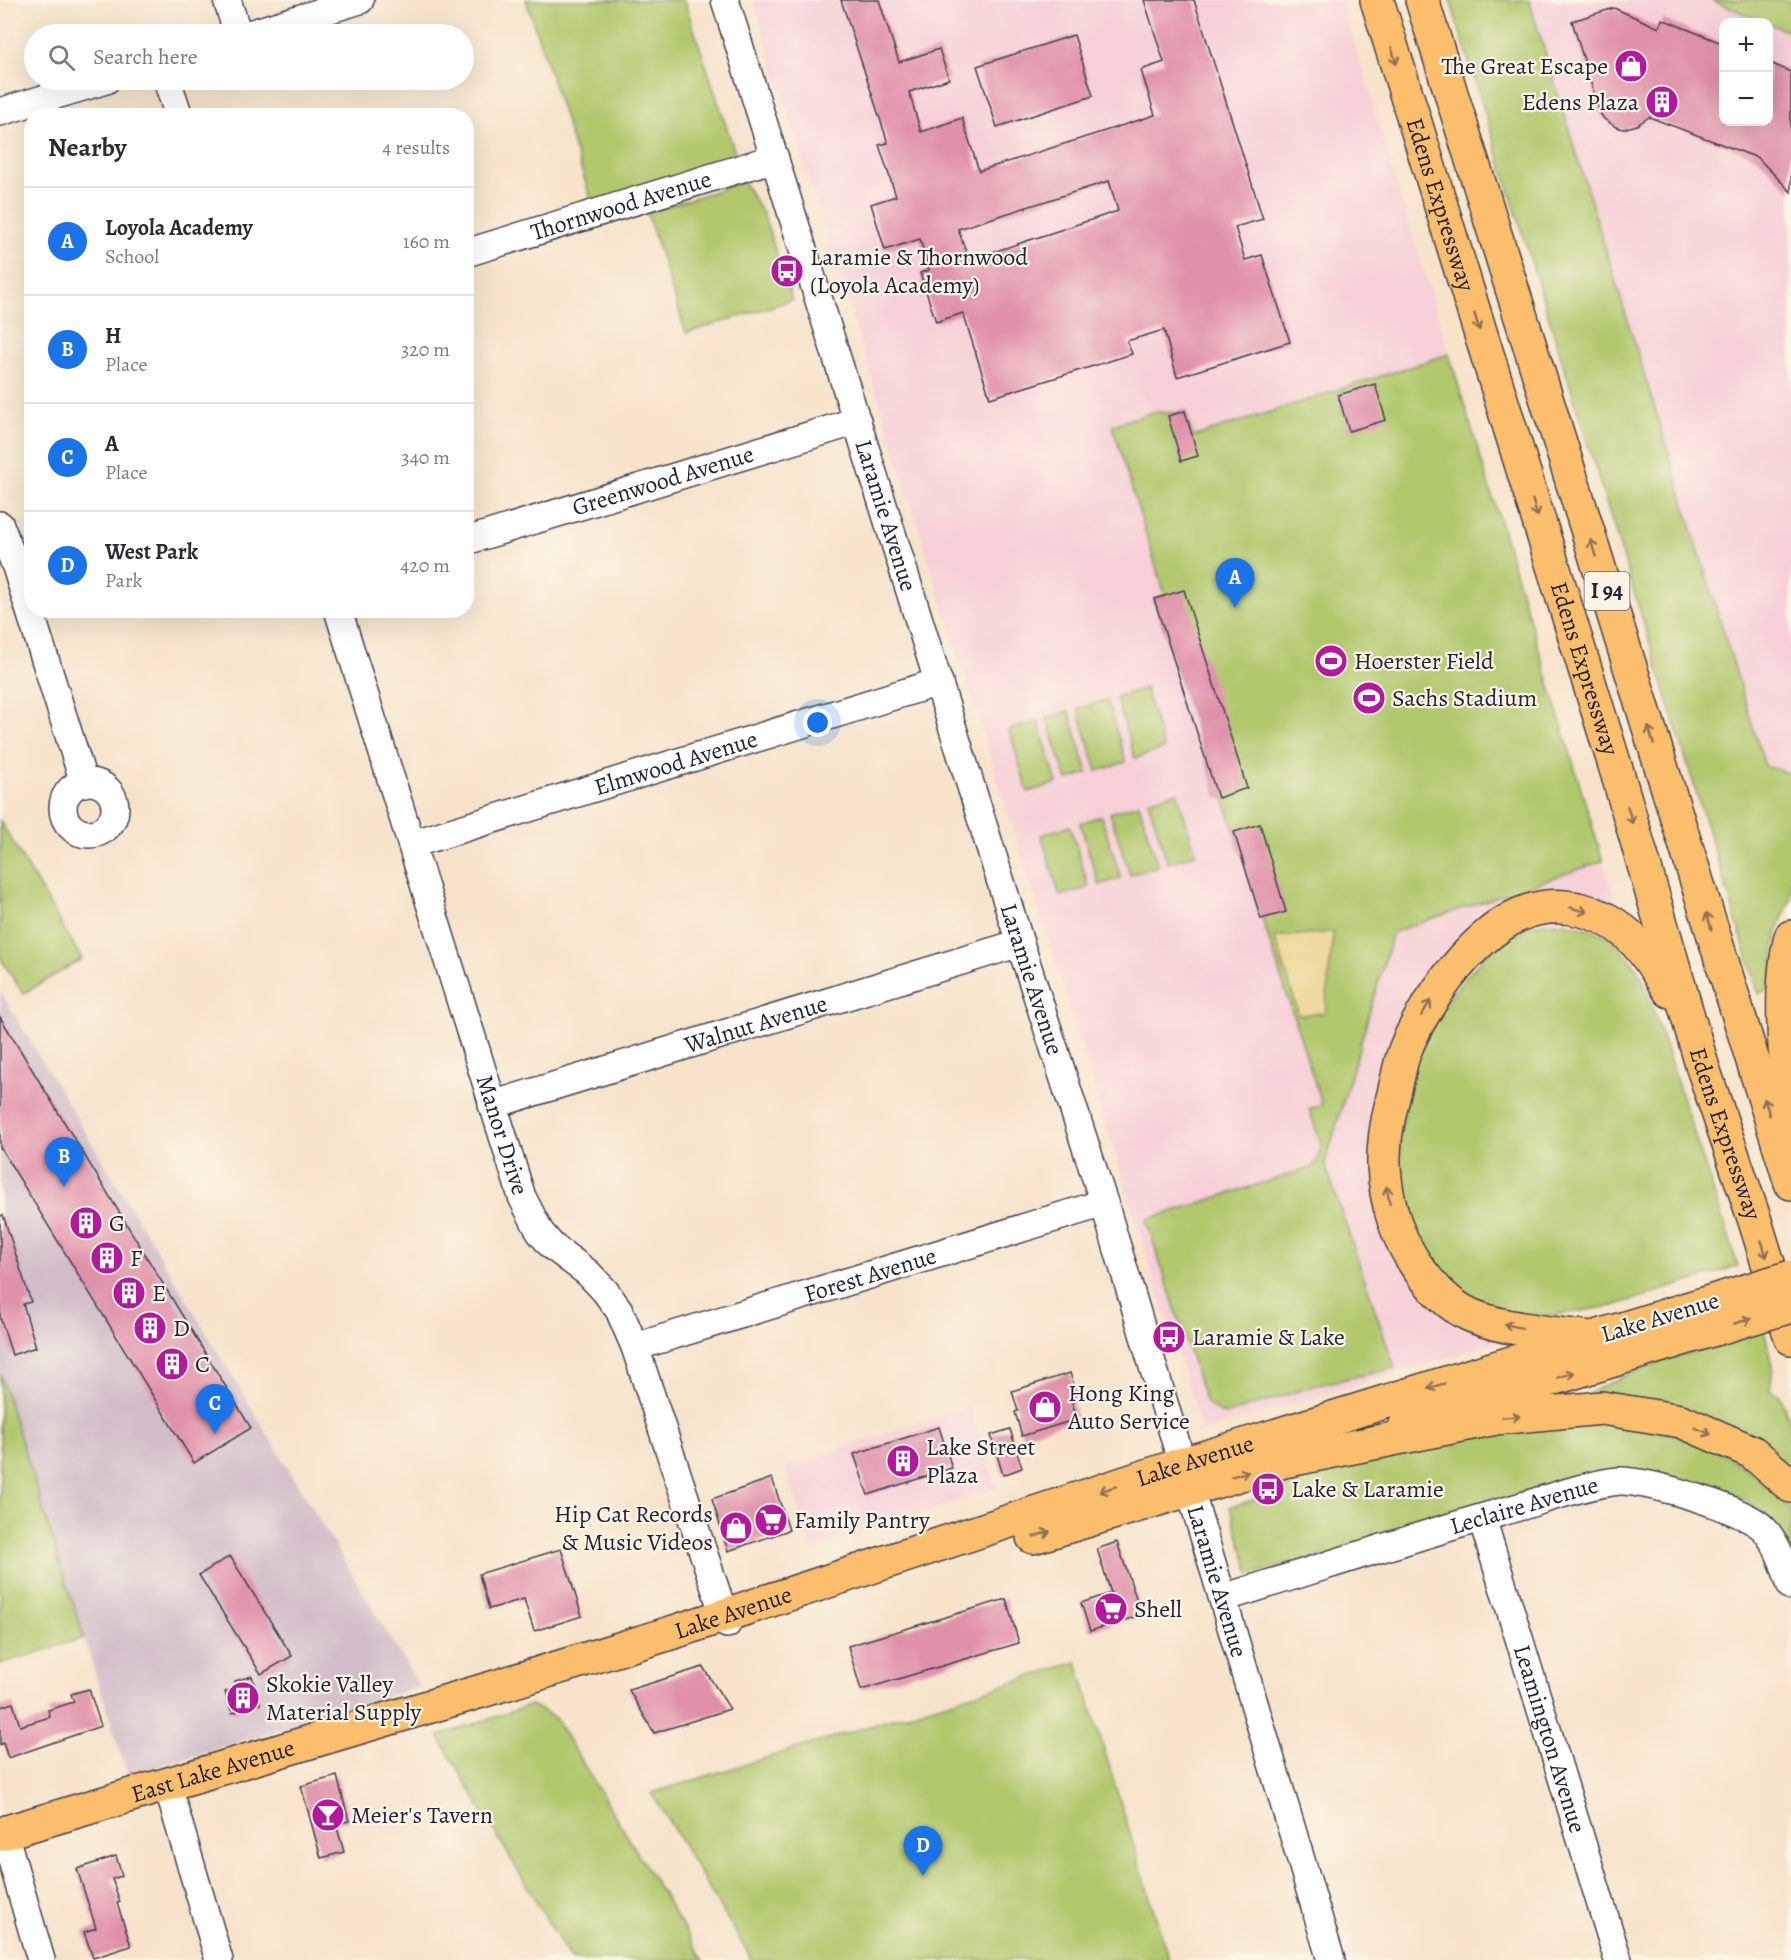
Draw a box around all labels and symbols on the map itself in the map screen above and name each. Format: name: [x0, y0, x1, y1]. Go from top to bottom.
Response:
one-way arrow: [1390, 46, 1401, 65]
shop icon: The Great Escape: [1613, 48, 1649, 84]
place label: The Great Escape: [1441, 50, 1608, 82]
building icon: Edens Plaza: [1644, 84, 1680, 120]
place label: Edens Plaza: [1522, 86, 1640, 118]
street label: Edens Expressway: [1399, 114, 1483, 295]
street label: Thornwood Avenue: [527, 163, 715, 248]
place label: Laramie & Thornwood (Loyola Academy): [810, 241, 1028, 301]
bus stop icon: Laramie & Thornwood (Loyola Academy): [769, 253, 805, 289]
one-way arrow: [1472, 312, 1483, 331]
street label: Laramie Avenue: [847, 436, 925, 595]
street label: Greenwood Avenue: [568, 438, 758, 523]
one-way arrow: [1530, 498, 1541, 517]
one-way arrow: [1587, 539, 1598, 558]
pin: A: [1216, 558, 1254, 608]
road number: I 94: [1584, 572, 1630, 610]
street label: Edens Expressway: [1543, 578, 1627, 759]
sports icon: Hoerster Field: [1313, 643, 1349, 679]
place label: Hoerster Field: [1354, 645, 1494, 677]
sports icon: Sachs Stadium: [1351, 680, 1387, 716]
place label: Sachs Stadium: [1392, 682, 1537, 714]
your location: [803, 708, 832, 737]
street label: Elmwood Avenue: [590, 723, 761, 803]
one-way arrow: [1645, 725, 1656, 744]
one-way arrow: [1625, 805, 1636, 824]
street label: Laramie Avenue: [993, 899, 1071, 1059]
one-way arrow: [1569, 905, 1588, 917]
one-way arrow: [1703, 912, 1714, 931]
street label: Walnut Avenue: [680, 987, 831, 1061]
one-way arrow: [1421, 1000, 1433, 1017]
street label: Edens Expressway: [1682, 1044, 1770, 1224]
street label: Manor Drive: [469, 1071, 536, 1199]
one-way arrow: [1761, 1098, 1772, 1117]
pin: B: [44, 1138, 84, 1187]
one-way arrow: [1382, 1186, 1393, 1206]
building icon: G: [68, 1205, 104, 1241]
place label: G: [109, 1207, 125, 1239]
street label: Forest Avenue: [800, 1239, 940, 1310]
one-way arrow: [1759, 1239, 1770, 1258]
building icon: F: [89, 1240, 125, 1276]
place label: F: [130, 1242, 142, 1274]
building icon: E: [111, 1275, 147, 1311]
place label: E: [152, 1277, 166, 1309]
street label: Lake Avenue: [1597, 1284, 1723, 1350]
building icon: D: [132, 1310, 168, 1346]
place label: D: [173, 1312, 190, 1344]
one-way arrow: [1733, 1314, 1752, 1325]
bus stop icon: Laramie & Lake: [1151, 1319, 1187, 1355]
one-way arrow: [1504, 1320, 1523, 1332]
place label: Laramie & Lake: [1192, 1321, 1345, 1353]
building icon: C: [154, 1346, 190, 1382]
place label: C: [195, 1348, 210, 1380]
one-way arrow: [1556, 1369, 1575, 1380]
place label: Hong King Auto Service: [1067, 1377, 1190, 1437]
one-way arrow: [1427, 1382, 1446, 1393]
pin: C: [196, 1384, 234, 1434]
shop icon: Hong King Auto Service: [1027, 1389, 1063, 1425]
one-way arrow: [1501, 1411, 1521, 1422]
one-way arrow: [1693, 1426, 1711, 1437]
street label: Lake Avenue: [1132, 1427, 1258, 1494]
place label: Lake Street Plaza: [926, 1431, 1035, 1491]
building icon: Lake Street Plaza: [885, 1443, 921, 1479]
one-way arrow: [1230, 1468, 1249, 1479]
street label: Leclaire Avenue: [1446, 1469, 1601, 1542]
bus stop icon: Lake & Laramie: [1250, 1471, 1286, 1507]
place label: Lake & Laramie: [1291, 1473, 1444, 1505]
one-way arrow: [1099, 1484, 1118, 1495]
place label: Hip Cat Records & Music Videos: [554, 1498, 713, 1558]
street label: Laramie Avenue: [1179, 1501, 1255, 1661]
supermarket icon: Family Pantry: [753, 1502, 789, 1538]
place label: Family Pantry: [794, 1504, 930, 1536]
shop icon: Hip Cat Records & Music Videos: [718, 1510, 754, 1546]
one-way arrow: [1032, 1528, 1051, 1539]
street label: Lake Avenue: [670, 1578, 796, 1647]
supermarket icon: Shell: [1093, 1591, 1129, 1627]
place label: Shell: [1134, 1593, 1182, 1625]
street label: Leamington Avenue: [1506, 1641, 1594, 1837]
place label: Skokie Valley Material Supply: [266, 1668, 422, 1728]
building icon: Skokie Valley Material Supply: [225, 1680, 261, 1716]
street label: East Lake Avenue: [127, 1731, 298, 1810]
bar icon: Meier's Tavern: [310, 1797, 346, 1833]
place label: Meier's Tavern: [351, 1799, 493, 1831]
pin: D: [904, 1826, 942, 1876]

